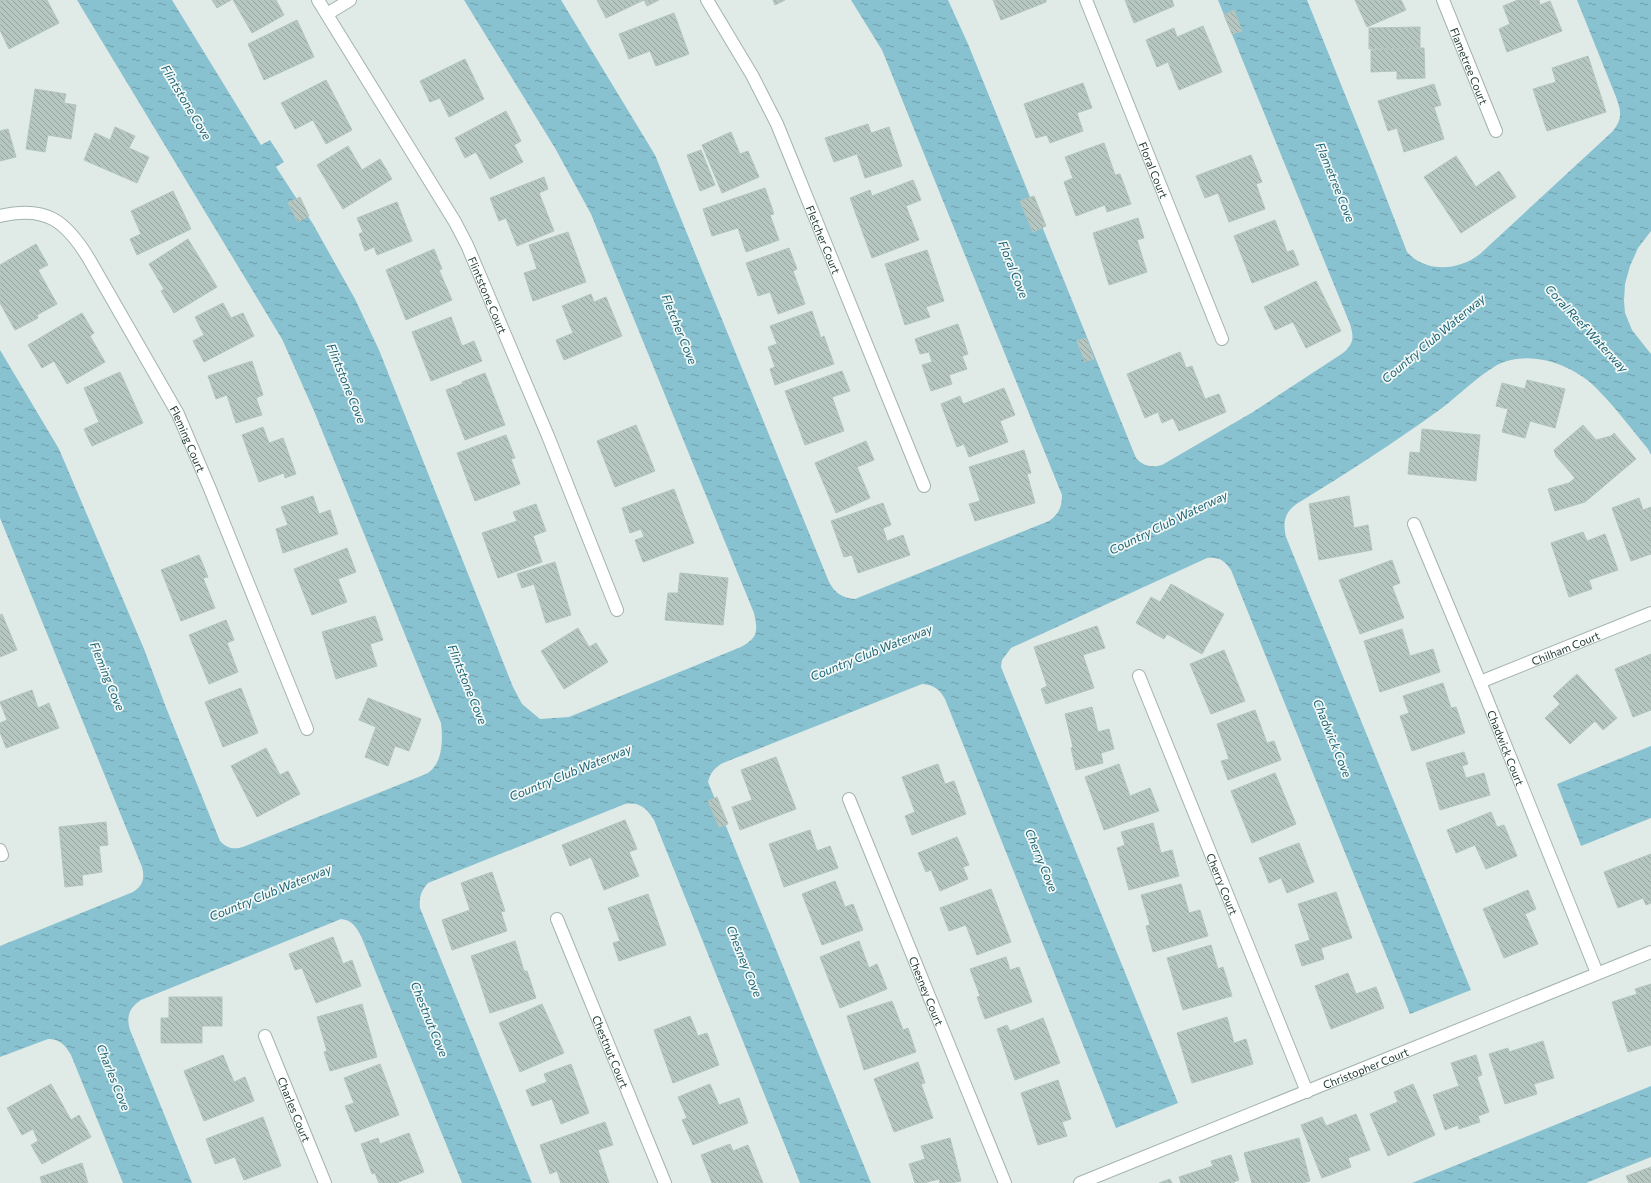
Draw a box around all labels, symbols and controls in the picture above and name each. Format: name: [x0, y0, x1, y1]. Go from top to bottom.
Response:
street label: Flametree Court: [1448, 25, 1491, 107]
water label: Flintstone Cove: [159, 62, 215, 143]
street label: Floral Court: [1137, 140, 1171, 200]
water label: Flametree Cove: [1314, 140, 1359, 225]
street label: Fletcher Court: [804, 203, 844, 276]
water label: Floral Cove: [996, 238, 1032, 300]
street label: Flintstone Court: [466, 255, 510, 336]
water label: Coral Reef Waterway: [1543, 281, 1632, 375]
water label: Country Club Waterway: [1379, 290, 1488, 385]
water label: Fletcher Cove: [660, 292, 701, 367]
water label: Flintstone Cove: [325, 341, 370, 426]
street label: Fleming Court: [168, 403, 209, 474]
water label: Country Club Waterway: [1106, 487, 1230, 557]
water label: Country Club Waterway: [808, 621, 935, 683]
street label: Chilham Court: [1529, 628, 1602, 667]
water label: Fleming Cove: [88, 640, 128, 713]
water label: Flintstone Cove: [446, 642, 491, 727]
water label: Chadwick Cove: [1311, 697, 1355, 780]
street label: Chadwick Court: [1485, 708, 1528, 788]
water label: Country Club Waterway: [507, 741, 634, 803]
water label: Cherry Cove: [1023, 826, 1061, 894]
street label: Cherry Court: [1205, 851, 1241, 917]
water label: Country Club Waterway: [207, 861, 334, 923]
water label: Chesney Cove: [724, 923, 766, 999]
street label: Chesney Court: [907, 954, 947, 1028]
water label: Chestnut Cove: [409, 979, 452, 1059]
street label: Chestnut Court: [590, 1013, 632, 1090]
water label: Charles Cove: [94, 1042, 134, 1113]
street label: Christopher Court: [1321, 1044, 1411, 1091]
street label: Charles Court: [276, 1075, 314, 1144]

